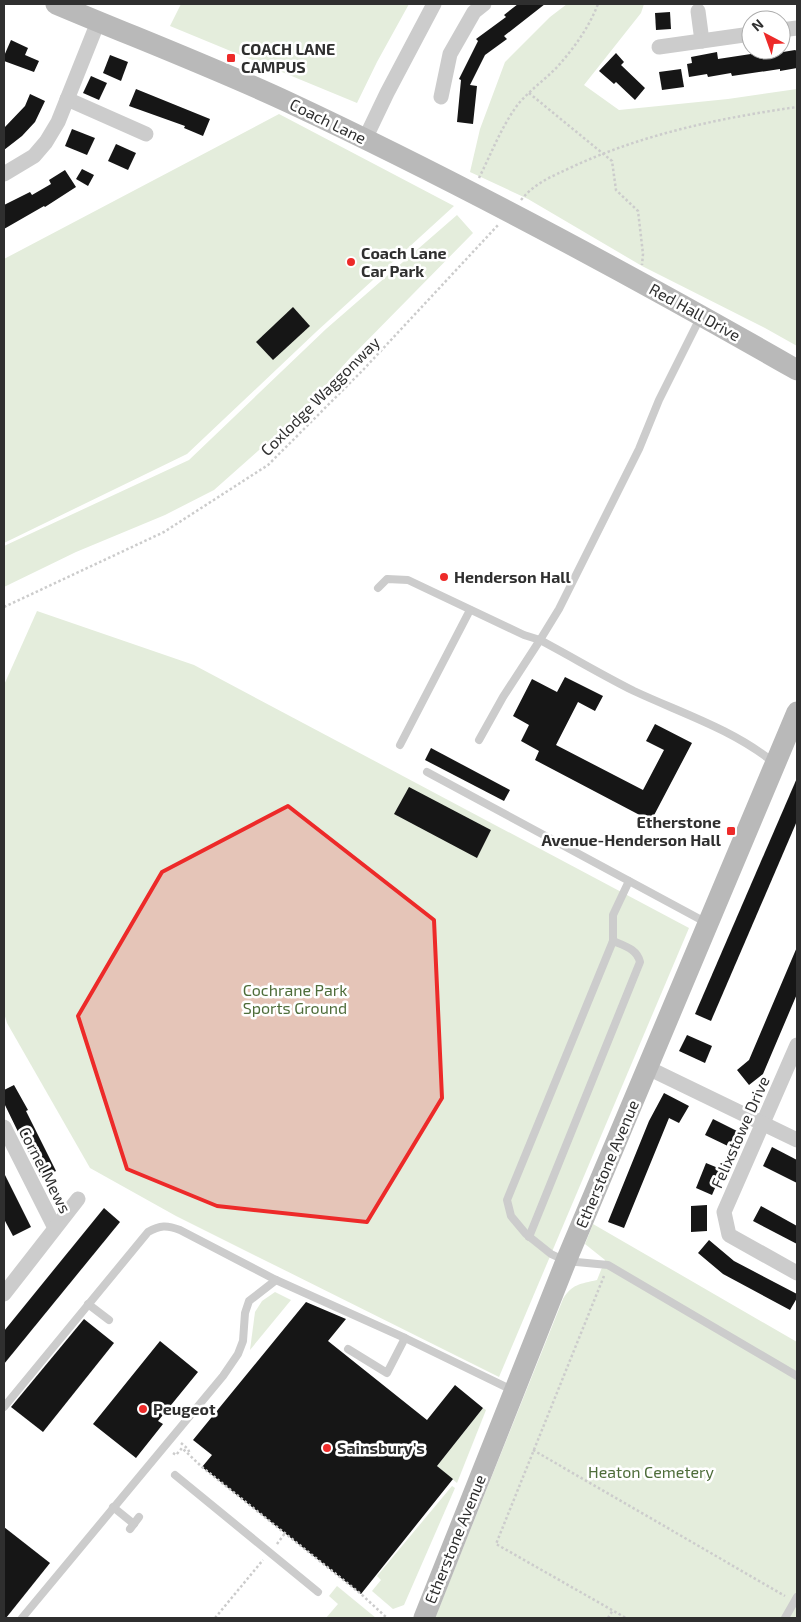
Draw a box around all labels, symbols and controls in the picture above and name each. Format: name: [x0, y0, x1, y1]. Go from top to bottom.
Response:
north arrow: [741, 10, 791, 60]
text: N: [748, 15, 767, 35]
place label: COACH LANE CAMPUS: [241, 39, 335, 76]
marker: COACH LANE CAMPUS: [225, 52, 237, 64]
street label: Coach Lane: [287, 94, 369, 147]
place label: Coach Lane Car Park: [361, 243, 447, 280]
marker: Coach Lane Car Park: [345, 256, 357, 268]
street label: Red Hall Drive: [646, 279, 744, 344]
street label: Coxlodge Waggonway: [256, 332, 384, 459]
place label: Henderson Hall: [454, 567, 572, 586]
marker: Henderson Hall: [438, 571, 450, 583]
place label: Etherstone Avenue-Henderson Hall: [541, 812, 722, 849]
marker: Etherstone Avenue-Henderson Hall: [725, 825, 737, 837]
park label: Cochrane Park Sports Ground: [243, 980, 347, 1017]
street label: Felixstowe Drive: [706, 1073, 773, 1191]
street label: Etherstone Avenue: [571, 1097, 642, 1231]
street label: Cornel Mews: [16, 1123, 75, 1216]
place label: Peugeot: [153, 1399, 216, 1418]
marker: Peugeot: [137, 1403, 149, 1415]
place label: Sainsbury's: [337, 1438, 425, 1458]
marker: Sainsbury's: [321, 1442, 333, 1454]
park label: Heaton Cemetery: [588, 1462, 715, 1481]
street label: Etherstone Avenue: [420, 1472, 489, 1606]

